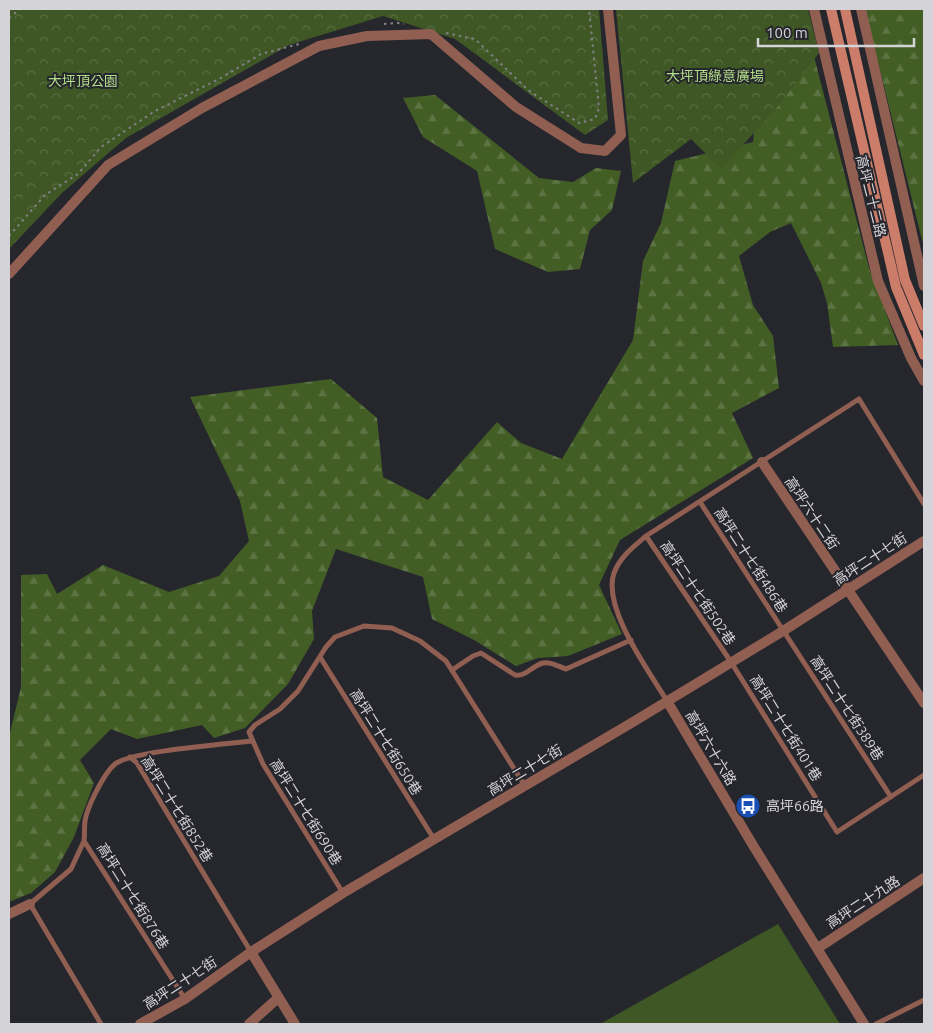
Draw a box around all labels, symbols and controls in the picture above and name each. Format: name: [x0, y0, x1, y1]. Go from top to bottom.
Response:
scale bar: [758, 15, 914, 47]
text: 100 m: [766, 24, 808, 41]
park label: 大坪頂綠意廣場: [666, 68, 764, 84]
park label: 大坪頂公園: [48, 73, 118, 89]
street label: 高坪二十二路: [853, 153, 889, 239]
street label: 高坪六十二街: [782, 474, 842, 552]
street label: 高坪二十七街486巷: [711, 505, 791, 615]
street label: 高坪二十七街: [830, 529, 910, 589]
street label: 高坪二十七街502巷: [657, 538, 739, 648]
street label: 高坪二十七街389巷: [807, 653, 887, 763]
street label: 高坪二十七街401巷: [747, 672, 825, 784]
street label: 高坪二十七街650巷: [347, 686, 425, 798]
street label: 高坪六十六路: [683, 708, 739, 788]
street label: 高坪二十七街: [485, 742, 565, 798]
street label: 高坪二十七街852巷: [138, 753, 216, 865]
street label: 高坪二十七街690巷: [267, 756, 345, 868]
bus stop icon: 高坪66路: [735, 793, 761, 819]
place label: 高坪66路: [766, 798, 824, 814]
street label: 高坪二十七街876巷: [94, 840, 172, 952]
street label: 高坪二十九路: [823, 872, 903, 932]
street label: 高坪二十七街: [140, 953, 220, 1013]

